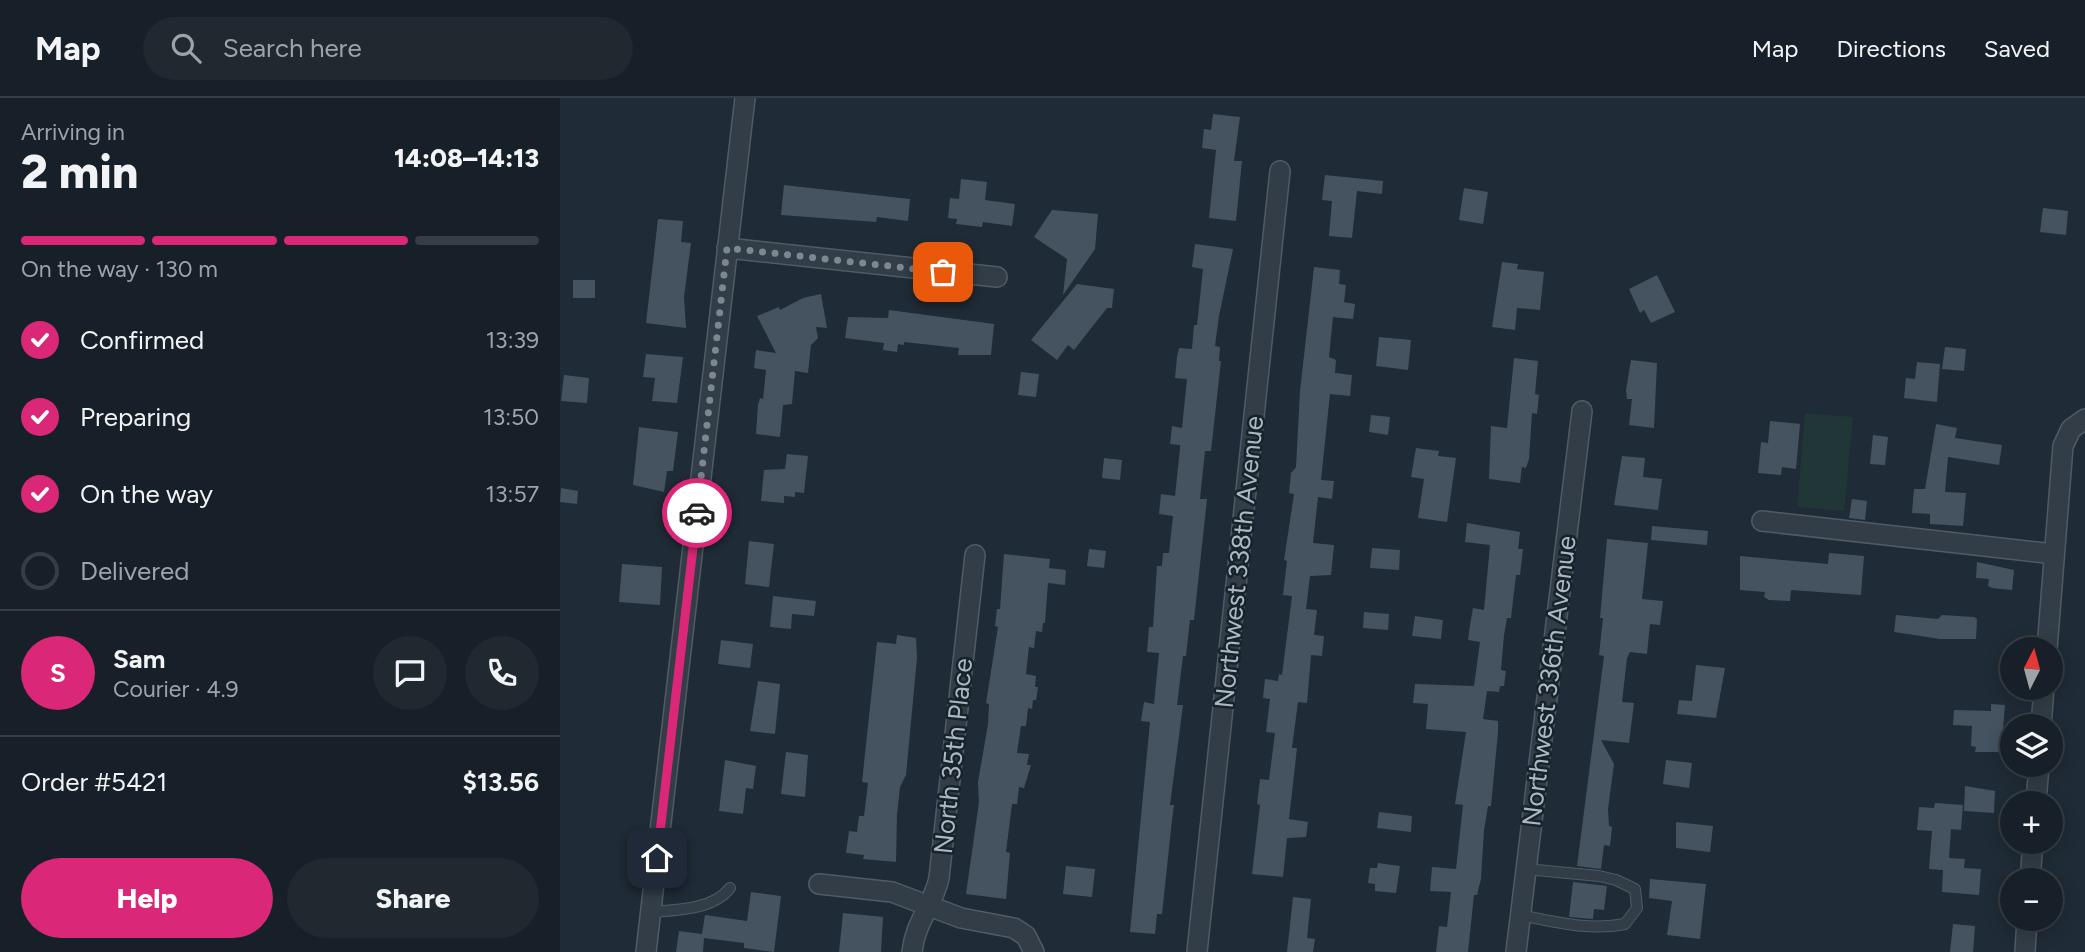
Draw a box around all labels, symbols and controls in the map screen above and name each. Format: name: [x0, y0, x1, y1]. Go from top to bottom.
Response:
search box: [143, 17, 633, 80]
text: Map: [35, 29, 101, 68]
icon: search: [167, 29, 205, 67]
text: Search here: [223, 32, 362, 64]
text: Map: [1752, 34, 1798, 63]
text: Directions: [1836, 34, 1946, 63]
text: Saved: [1984, 34, 2050, 63]
text: Arriving in: [21, 118, 125, 146]
text: 14:08–14:13: [394, 142, 539, 174]
text: 2 min: [21, 144, 138, 200]
pin: [913, 242, 973, 302]
icon: bag: [924, 253, 962, 291]
text: On the way · 130 m: [21, 255, 218, 283]
icon: check: [21, 321, 59, 359]
text: Confirmed: [80, 324, 204, 356]
text: 13:39: [486, 326, 539, 354]
icon: check: [21, 398, 59, 436]
text: Preparing: [80, 401, 191, 433]
text: 13:50: [483, 403, 539, 431]
street label: Northwest 338th Avenue: [1208, 414, 1270, 710]
icon: check: [21, 475, 59, 513]
text: On the way: [80, 478, 213, 510]
courier: [662, 478, 732, 548]
text: 13:57: [486, 480, 539, 508]
icon: car: [678, 494, 716, 532]
street label: Northwest 336th Avenue: [1515, 534, 1583, 828]
text: Delivered: [80, 555, 189, 587]
button: chat: [373, 636, 447, 710]
button: phone: [465, 636, 539, 710]
north arrow: [2000, 637, 2063, 700]
map controls: [2000, 637, 2063, 931]
text: Sam: [113, 643, 165, 675]
street label: North 35th Place: [927, 656, 979, 856]
text: S: [50, 657, 66, 689]
text: Courier · 4.9: [113, 675, 239, 703]
button: layers: [2000, 714, 2063, 777]
text: Order #5421: [21, 766, 167, 798]
text: $13.56: [463, 766, 539, 798]
button: +: [2000, 791, 2063, 854]
pin: [627, 828, 687, 888]
icon: home: [638, 839, 676, 877]
button: Help: [21, 858, 273, 938]
button: Share: [287, 858, 539, 938]
button: −: [2000, 868, 2063, 931]

